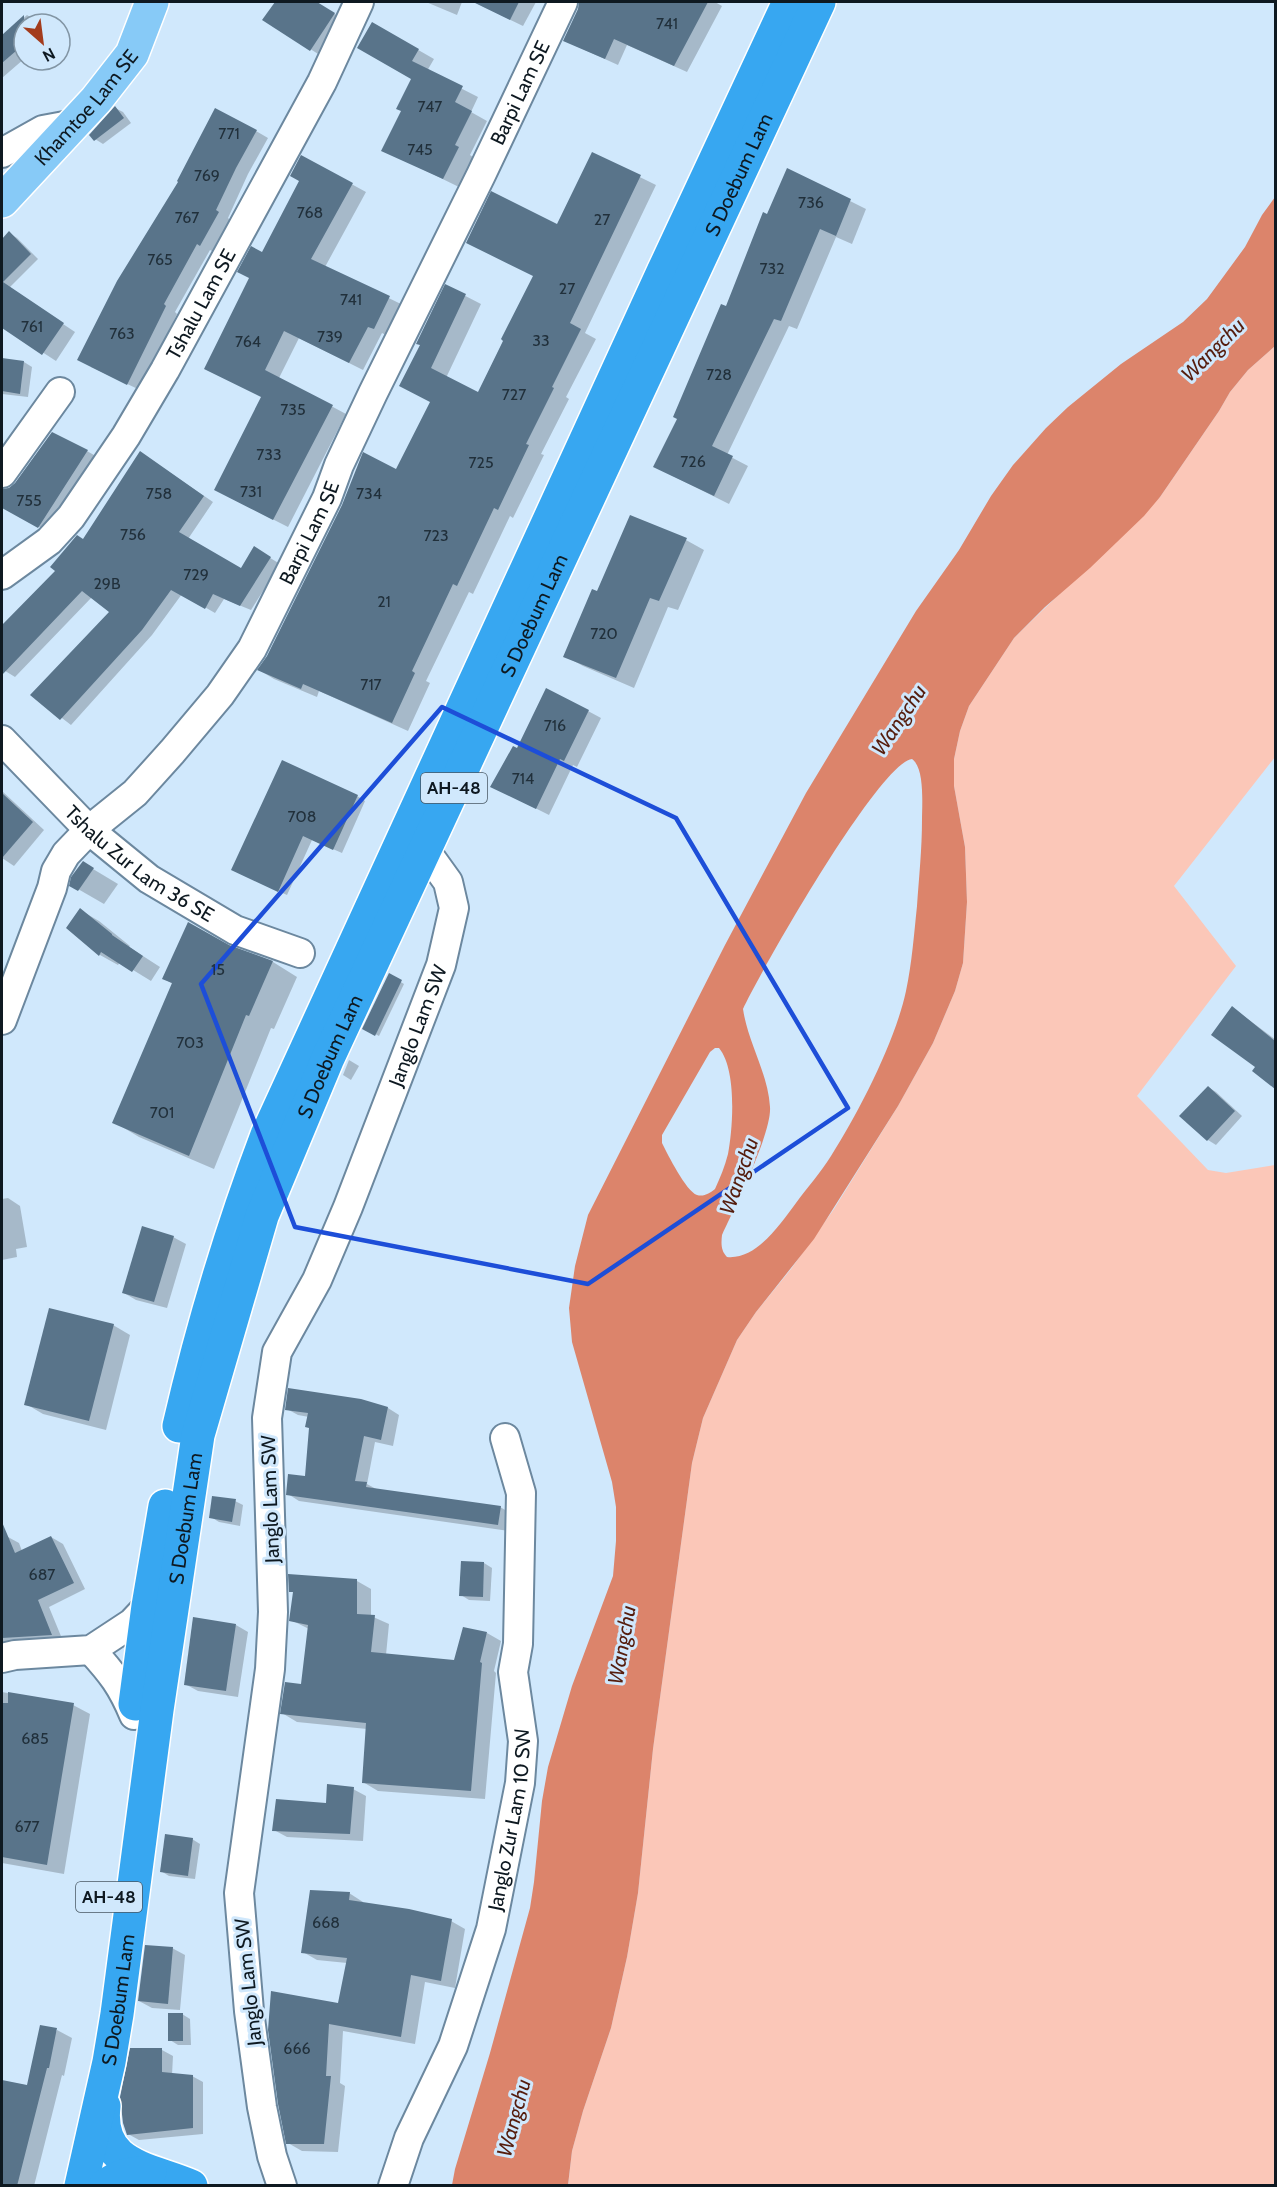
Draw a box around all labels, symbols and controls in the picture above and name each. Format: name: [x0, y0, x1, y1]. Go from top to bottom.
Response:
north arrow: [12, 12, 72, 72]
house number: 741: [656, 14, 678, 33]
street label: Barpi Lam SE: [485, 37, 555, 149]
text: N: [39, 44, 58, 66]
street label: Khamtoe Lam SE: [29, 45, 143, 170]
house number: 747: [418, 97, 442, 116]
street label: S Doebum Lam: [700, 109, 778, 240]
house number: 771: [218, 124, 240, 143]
house number: 745: [407, 140, 433, 159]
house number: 769: [194, 166, 220, 185]
house number: 736: [798, 193, 824, 212]
house number: 768: [297, 203, 323, 222]
house number: 767: [175, 208, 199, 227]
house number: 27: [594, 210, 610, 229]
street label: Tshalu Lam SE: [161, 245, 241, 364]
house number: 765: [147, 250, 173, 269]
house number: 732: [759, 259, 785, 278]
house number: 27: [559, 279, 575, 298]
house number: 741: [340, 290, 362, 309]
water label: Wangchu: [1176, 313, 1250, 387]
house number: 761: [21, 317, 43, 336]
house number: 763: [109, 324, 135, 343]
house number: 739: [317, 327, 343, 346]
house number: 33: [532, 331, 550, 350]
house number: 764: [235, 332, 261, 351]
house number: 728: [706, 365, 732, 384]
house number: 727: [502, 385, 526, 404]
house number: 735: [280, 400, 306, 419]
house number: 733: [256, 445, 282, 464]
house number: 726: [680, 452, 706, 471]
house number: 725: [468, 453, 494, 472]
street label: Barpi Lam SE: [274, 478, 344, 589]
house number: 731: [240, 482, 262, 501]
house number: 758: [146, 484, 172, 503]
house number: 734: [356, 484, 382, 503]
house number: 755: [16, 491, 42, 510]
house number: 756: [120, 525, 146, 544]
house number: 723: [423, 526, 449, 545]
street label: S Doebum Lam: [495, 550, 573, 681]
house number: 729: [183, 565, 209, 584]
house number: 29B: [93, 574, 121, 593]
house number: 21: [377, 592, 391, 611]
house number: 720: [590, 624, 618, 643]
house number: 717: [360, 675, 382, 694]
water label: Wangchu: [866, 680, 931, 760]
house number: 716: [544, 716, 566, 735]
house number: 714: [512, 769, 534, 788]
road number: AH-48: [421, 773, 487, 803]
street label: Tshalu Zur Lam 36 SE: [60, 800, 219, 927]
house number: 708: [288, 807, 316, 826]
house number: 15: [211, 960, 225, 979]
street label: Janglo Lam SW: [383, 961, 452, 1091]
street label: S Doebum Lam: [292, 991, 368, 1122]
house number: 703: [176, 1033, 204, 1052]
house number: 701: [150, 1103, 174, 1122]
water label: Wangchu: [714, 1134, 763, 1218]
street label: Janglo Lam SW: [256, 1435, 284, 1564]
street label: S Doebum Lam: [164, 1451, 207, 1586]
house number: 687: [29, 1565, 55, 1584]
water label: Wangchu: [602, 1604, 641, 1686]
street label: Janglo Zur Lam 10 SW: [483, 1727, 536, 1914]
house number: 685: [21, 1729, 49, 1748]
house number: 677: [14, 1817, 40, 1836]
road number: AH-48: [76, 1882, 142, 1912]
house number: 668: [312, 1913, 340, 1932]
street label: Janglo Lam SW: [229, 1917, 267, 2048]
street label: S Doebum Lam: [97, 1933, 139, 2067]
house number: 666: [283, 2039, 311, 2058]
water label: Wangchu: [491, 2076, 536, 2160]

